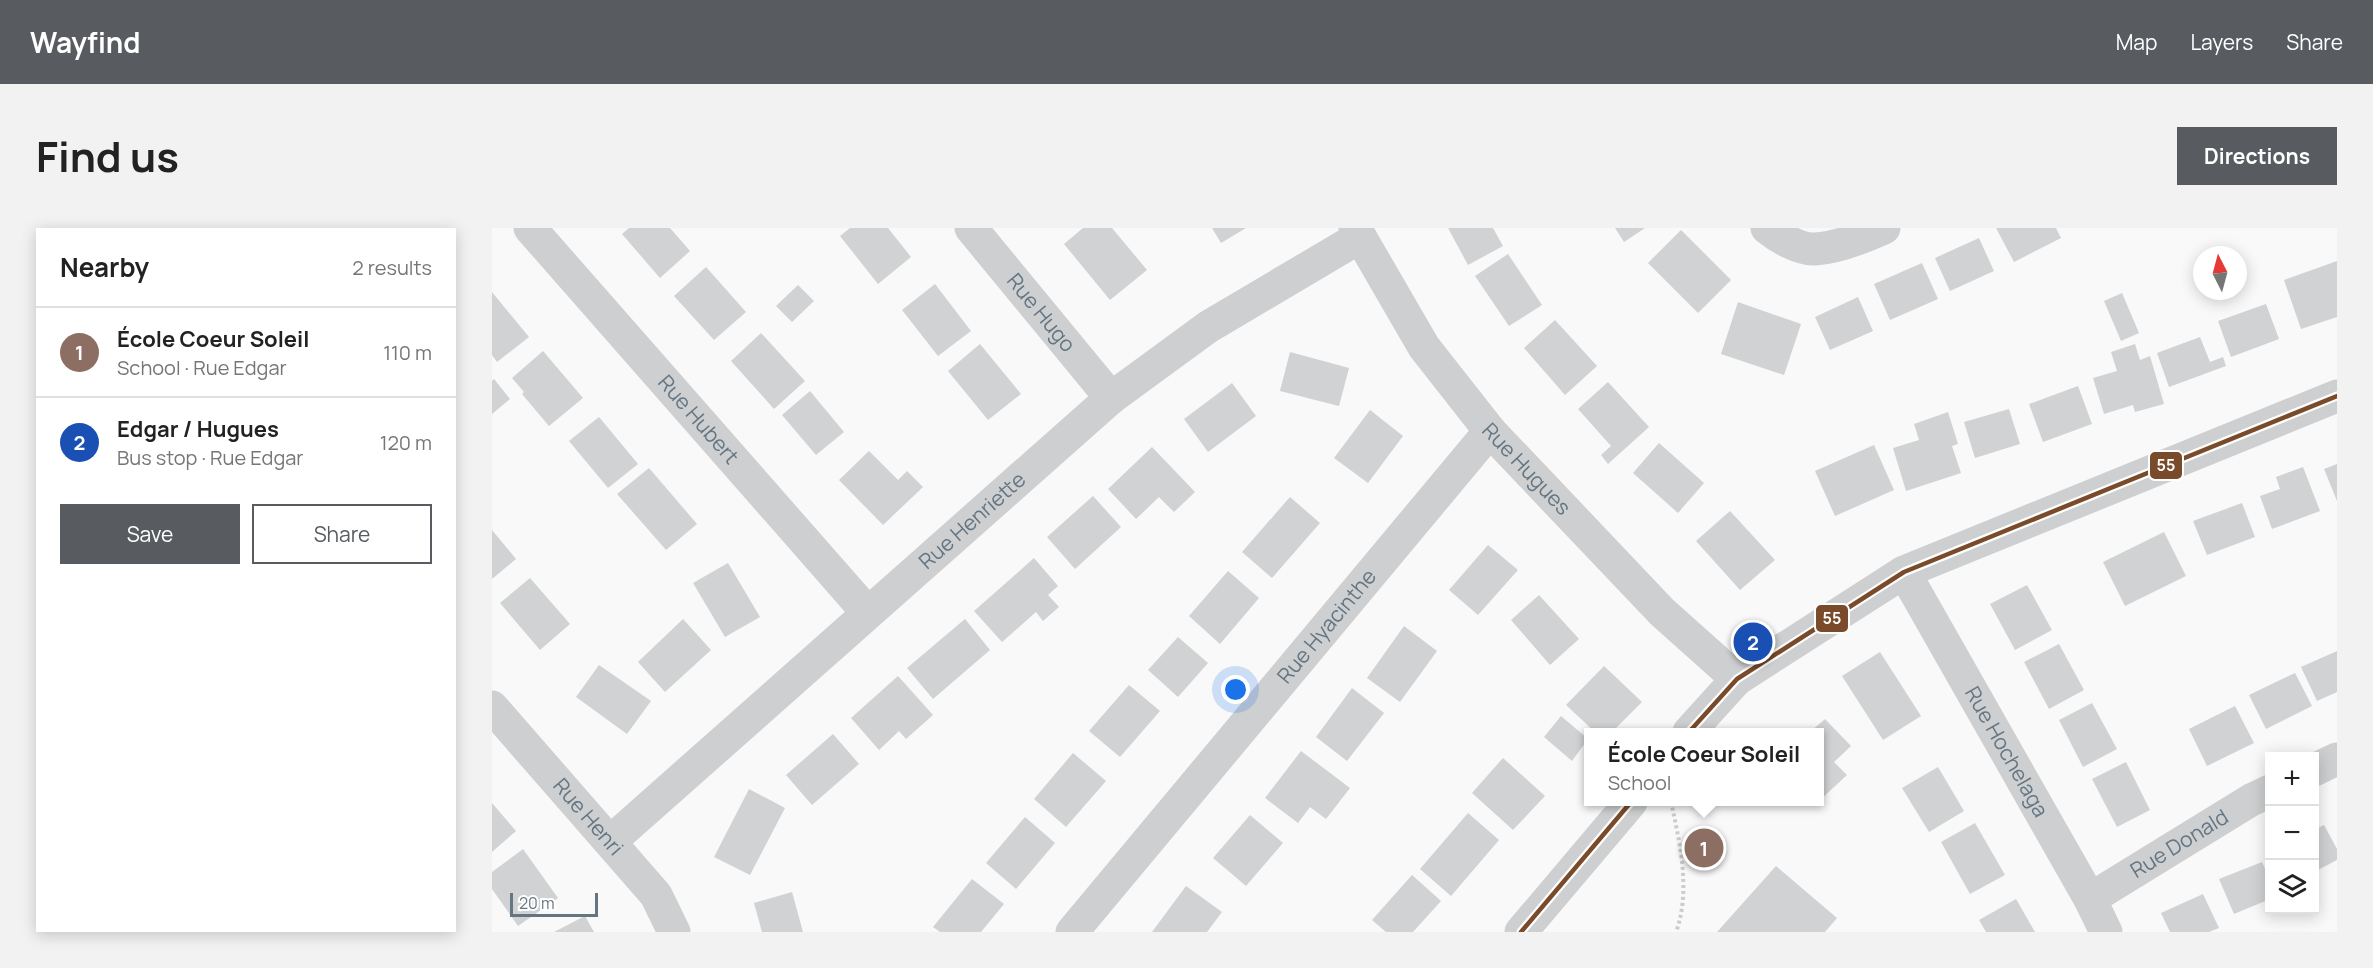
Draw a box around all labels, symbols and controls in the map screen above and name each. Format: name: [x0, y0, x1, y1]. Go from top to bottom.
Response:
text: Wayfind: [30, 23, 140, 61]
text: Map: [2116, 28, 2157, 56]
text: Layers: [2190, 28, 2253, 56]
text: Share: [2286, 28, 2343, 56]
text: Find us: [36, 127, 179, 185]
button: Directions: [2177, 127, 2337, 185]
north arrow: [2193, 246, 2247, 300]
text: Nearby: [60, 249, 149, 285]
text: 2 results: [352, 254, 432, 281]
street label: Rue Hugo: [1001, 267, 1082, 357]
text: École Coeur Soleil: [117, 324, 309, 354]
text: 1: [75, 339, 84, 366]
text: 110 m: [383, 339, 432, 366]
text: School · Rue Edgar: [117, 354, 287, 381]
street label: Rue Hubert: [652, 369, 746, 469]
text: Edgar / Hugues: [117, 414, 279, 444]
street label: Rue Hugues: [1476, 416, 1578, 521]
text: 2: [74, 429, 85, 456]
text: 120 m: [380, 429, 432, 456]
text: Bus stop · Rue Edgar: [117, 444, 304, 471]
line badge: 55: [2149, 451, 2183, 480]
text: 55: [2157, 454, 2175, 476]
street label: Rue Henriette: [913, 465, 1031, 575]
button: Save: [60, 504, 240, 564]
button: Share: [252, 504, 432, 564]
street label: Rue Hyacinthe: [1270, 563, 1382, 689]
line badge: 55: [1815, 604, 1849, 633]
text: 55: [1823, 607, 1841, 629]
pin: 2: [1734, 620, 1772, 664]
your location: [1221, 675, 1250, 704]
street label: Rue Hochelaga: [1959, 681, 2055, 822]
popup: [1584, 728, 1824, 806]
text: École Coeur Soleil: [1608, 739, 1800, 769]
map controls: [2265, 752, 2319, 914]
button: +: [2265, 752, 2319, 806]
text: School: [1608, 769, 1671, 796]
street label: Rue Henri: [547, 772, 630, 861]
street label: Rue Donald: [2125, 802, 2233, 884]
button: −: [2265, 806, 2319, 860]
pin: 1: [1684, 826, 1724, 870]
button: layers: [2265, 860, 2319, 914]
scale bar: [510, 890, 598, 918]
text: 20 m: [519, 892, 555, 914]

